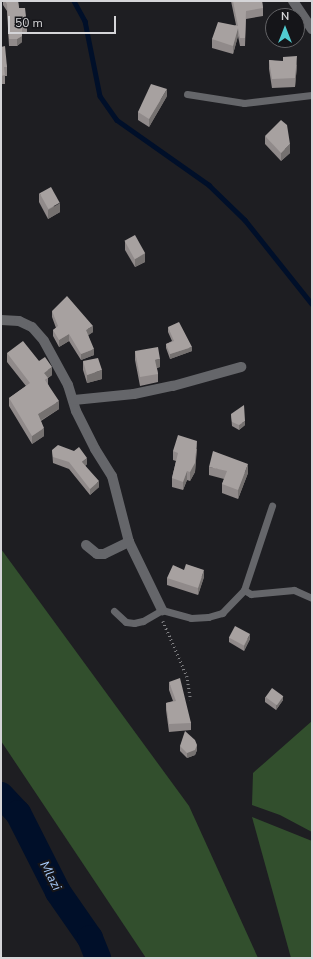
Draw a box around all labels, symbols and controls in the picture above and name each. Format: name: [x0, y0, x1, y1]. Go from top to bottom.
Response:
scale bar: [10, 8, 118, 34]
north arrow: [265, 8, 305, 48]
text: N: [281, 9, 289, 24]
text: 50 m: [15, 15, 43, 31]
water label: Mlazi: [36, 859, 64, 893]

